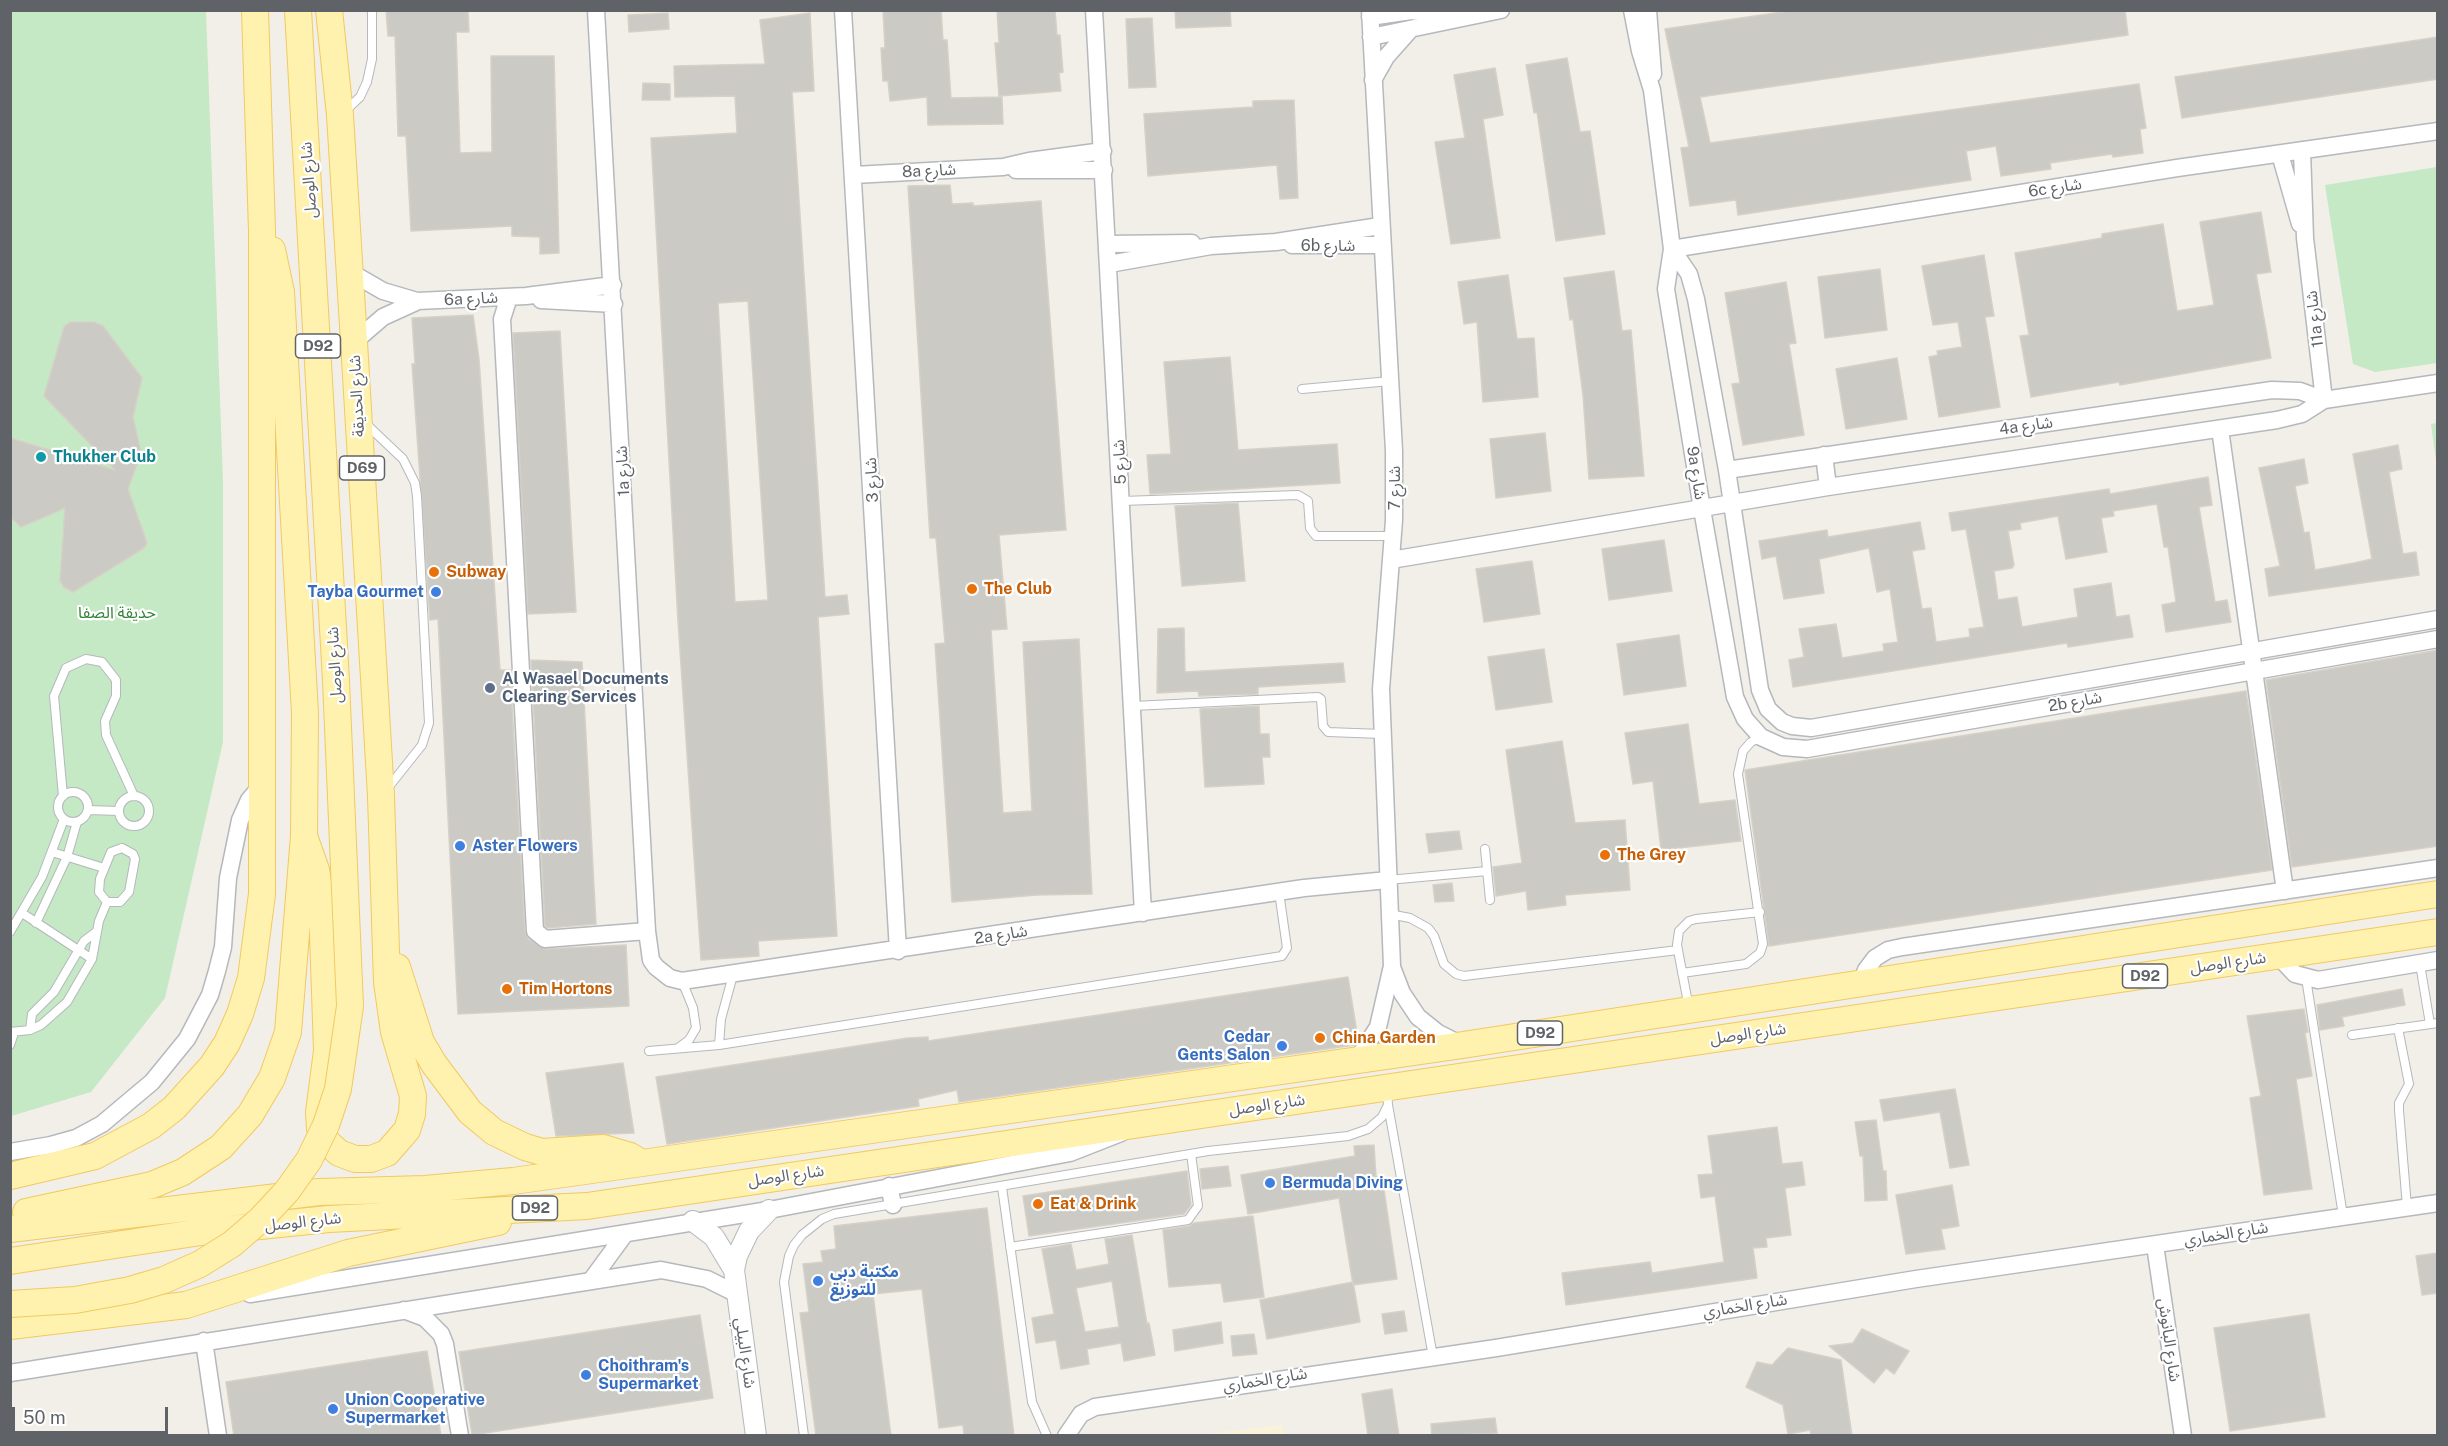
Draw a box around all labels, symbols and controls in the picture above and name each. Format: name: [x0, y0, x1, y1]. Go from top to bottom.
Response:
street label: شارع الوصل: [297, 141, 321, 219]
street label: 8a شارع: [901, 160, 957, 182]
street label: 6c شارع: [2027, 174, 2083, 202]
street label: 6b شارع: [1301, 236, 1355, 256]
street label: 6a شارع: [444, 288, 498, 310]
street label: 11a شارع: [2302, 290, 2328, 348]
road number: D92: [296, 334, 340, 358]
street label: شارع الحديقة: [345, 354, 369, 438]
street label: 4a شارع: [1998, 413, 2054, 439]
street label: شارع 5: [1109, 439, 1131, 485]
street label: 1a شارع: [612, 445, 634, 497]
street label: 9a شارع: [1682, 445, 1710, 501]
place label: Thukher Club: [53, 447, 156, 467]
marker: Thukher Club: [34, 450, 48, 464]
road number: D69: [340, 456, 385, 480]
street label: شارع 3: [861, 457, 883, 503]
street label: شارع 7: [1385, 466, 1405, 510]
place label: Subway: [446, 562, 506, 582]
marker: Subway: [427, 565, 441, 579]
place label: The Club: [984, 579, 1052, 599]
place label: Tayba Gourmet: [308, 582, 424, 602]
marker: The Club: [965, 582, 979, 596]
marker: Tayba Gourmet: [429, 585, 443, 599]
park label: حديقة الصفا: [78, 603, 156, 623]
street label: شارع الوصل: [323, 626, 347, 704]
place label: Al Wasael Documents Clearing Services: [502, 669, 669, 707]
marker: Al Wasael Documents Clearing Services: [483, 681, 497, 695]
street label: 2b شارع: [2047, 688, 2103, 716]
place label: Aster Flowers: [472, 836, 578, 856]
marker: Aster Flowers: [453, 839, 467, 853]
place label: The Grey: [1617, 845, 1686, 865]
marker: The Grey: [1598, 848, 1612, 862]
street label: 2a شارع: [973, 921, 1029, 949]
street label: شارع الوصل: [2189, 948, 2267, 978]
road number: D92: [2122, 964, 2168, 988]
place label: Tim Hortons: [519, 979, 612, 999]
marker: Tim Hortons: [500, 982, 514, 996]
street label: شارع الوصل: [1709, 1019, 1787, 1049]
road number: D92: [1518, 1021, 1562, 1045]
place label: Cedar Gents Salon: [1177, 1027, 1270, 1065]
place label: China Garden: [1332, 1028, 1436, 1048]
marker: China Garden: [1313, 1031, 1327, 1045]
marker: Cedar Gents Salon: [1275, 1039, 1289, 1053]
street label: شارع الوصل: [1228, 1090, 1306, 1120]
street label: شارع الوصل: [747, 1161, 825, 1191]
place label: Bermuda Diving: [1282, 1173, 1403, 1193]
marker: Bermuda Diving: [1263, 1176, 1277, 1190]
place label: Eat & Drink: [1050, 1194, 1136, 1214]
road number: D92: [512, 1196, 558, 1220]
marker: Eat & Drink: [1031, 1197, 1045, 1211]
street label: شارع الوصل: [264, 1208, 342, 1236]
street label: شارع الخماري: [2182, 1218, 2270, 1250]
place label: مكتبة دبي للتوزيع: [830, 1262, 899, 1300]
marker: مكتبة دبي للتوزيع: [811, 1274, 825, 1288]
street label: شارع الخماري: [1701, 1290, 1789, 1322]
street label: شارع البانوش: [2154, 1297, 2184, 1383]
street label: شارع البيلي: [731, 1316, 759, 1390]
place label: Choithram's Supermarket: [598, 1356, 699, 1394]
street label: شارع الخماري: [1221, 1364, 1309, 1396]
marker: Choithram's Supermarket: [579, 1368, 593, 1382]
place label: Union Cooperative Supermarket: [345, 1390, 485, 1428]
scale bar: [15, 1395, 171, 1433]
marker: Union Cooperative Supermarket: [326, 1402, 340, 1416]
text: 50 m: [23, 1407, 66, 1428]

